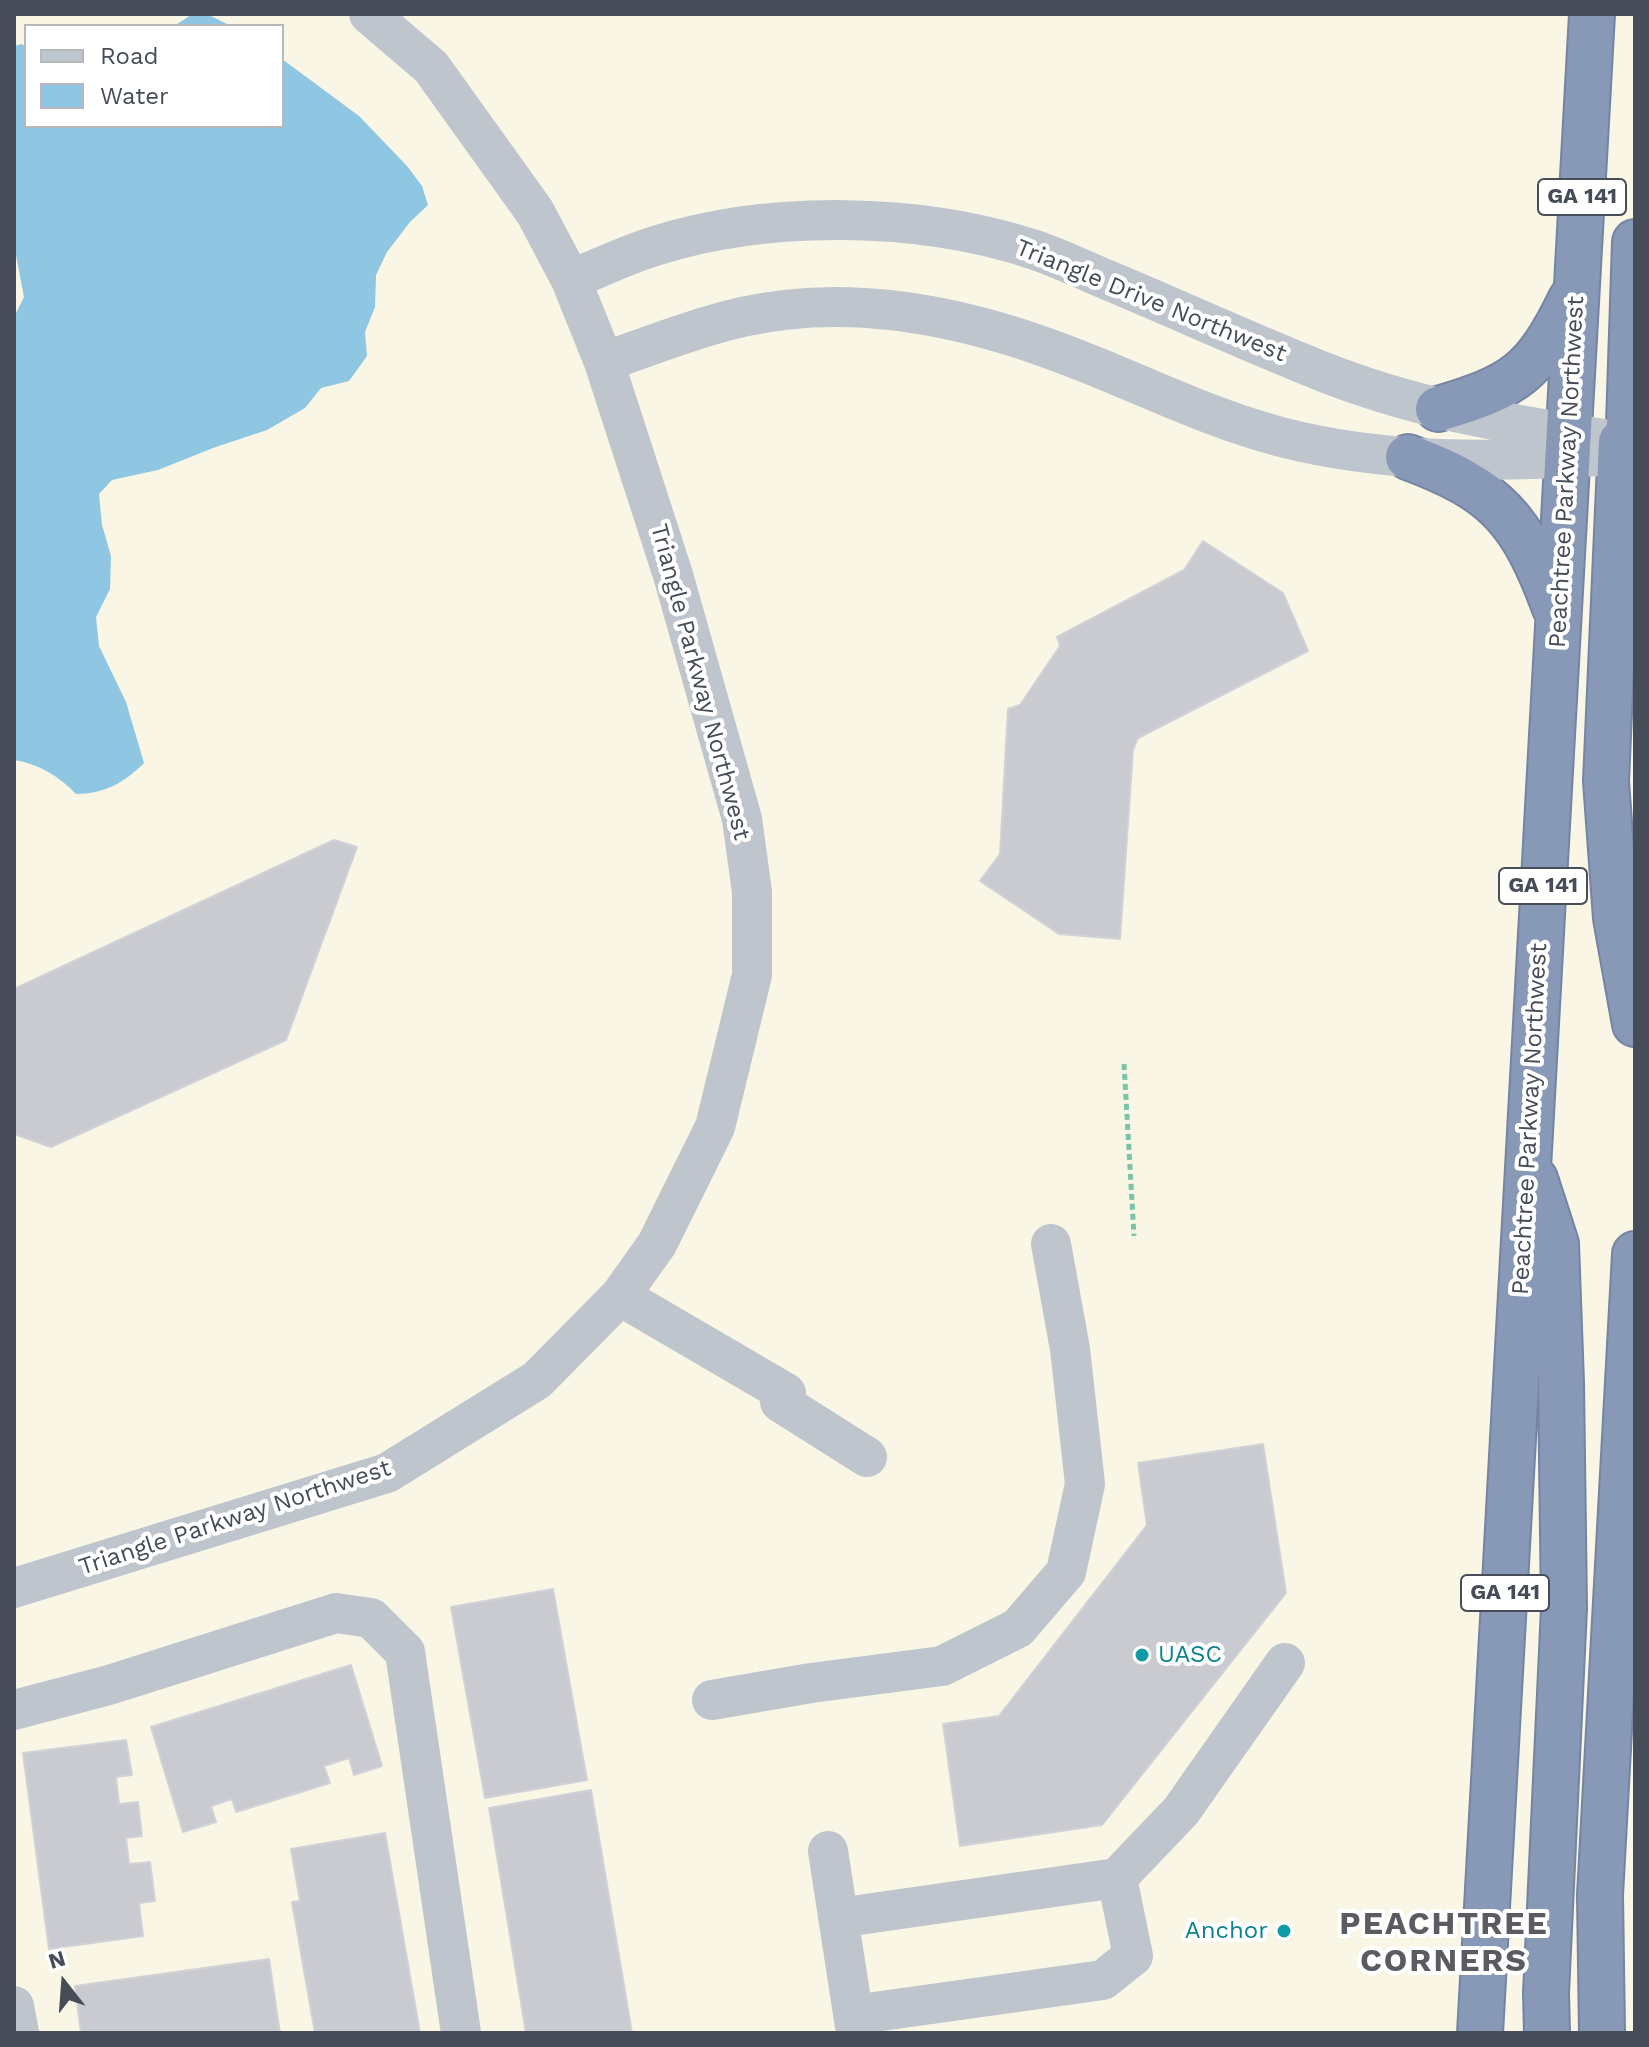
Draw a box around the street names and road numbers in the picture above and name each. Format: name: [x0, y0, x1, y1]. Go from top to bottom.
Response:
road number: GA 141: [1538, 179, 1626, 215]
street label: Triangle Drive Northwest: [1011, 233, 1291, 369]
street label: Peachtree Parkway Northwest: [1543, 295, 1591, 649]
street label: Triangle Parkway Northwest: [644, 521, 756, 843]
road number: GA 141: [1499, 868, 1587, 904]
street label: Peachtree Parkway Northwest: [1506, 942, 1554, 1296]
street label: Triangle Parkway Northwest: [75, 1454, 395, 1582]
road number: GA 141: [1461, 1575, 1549, 1611]

